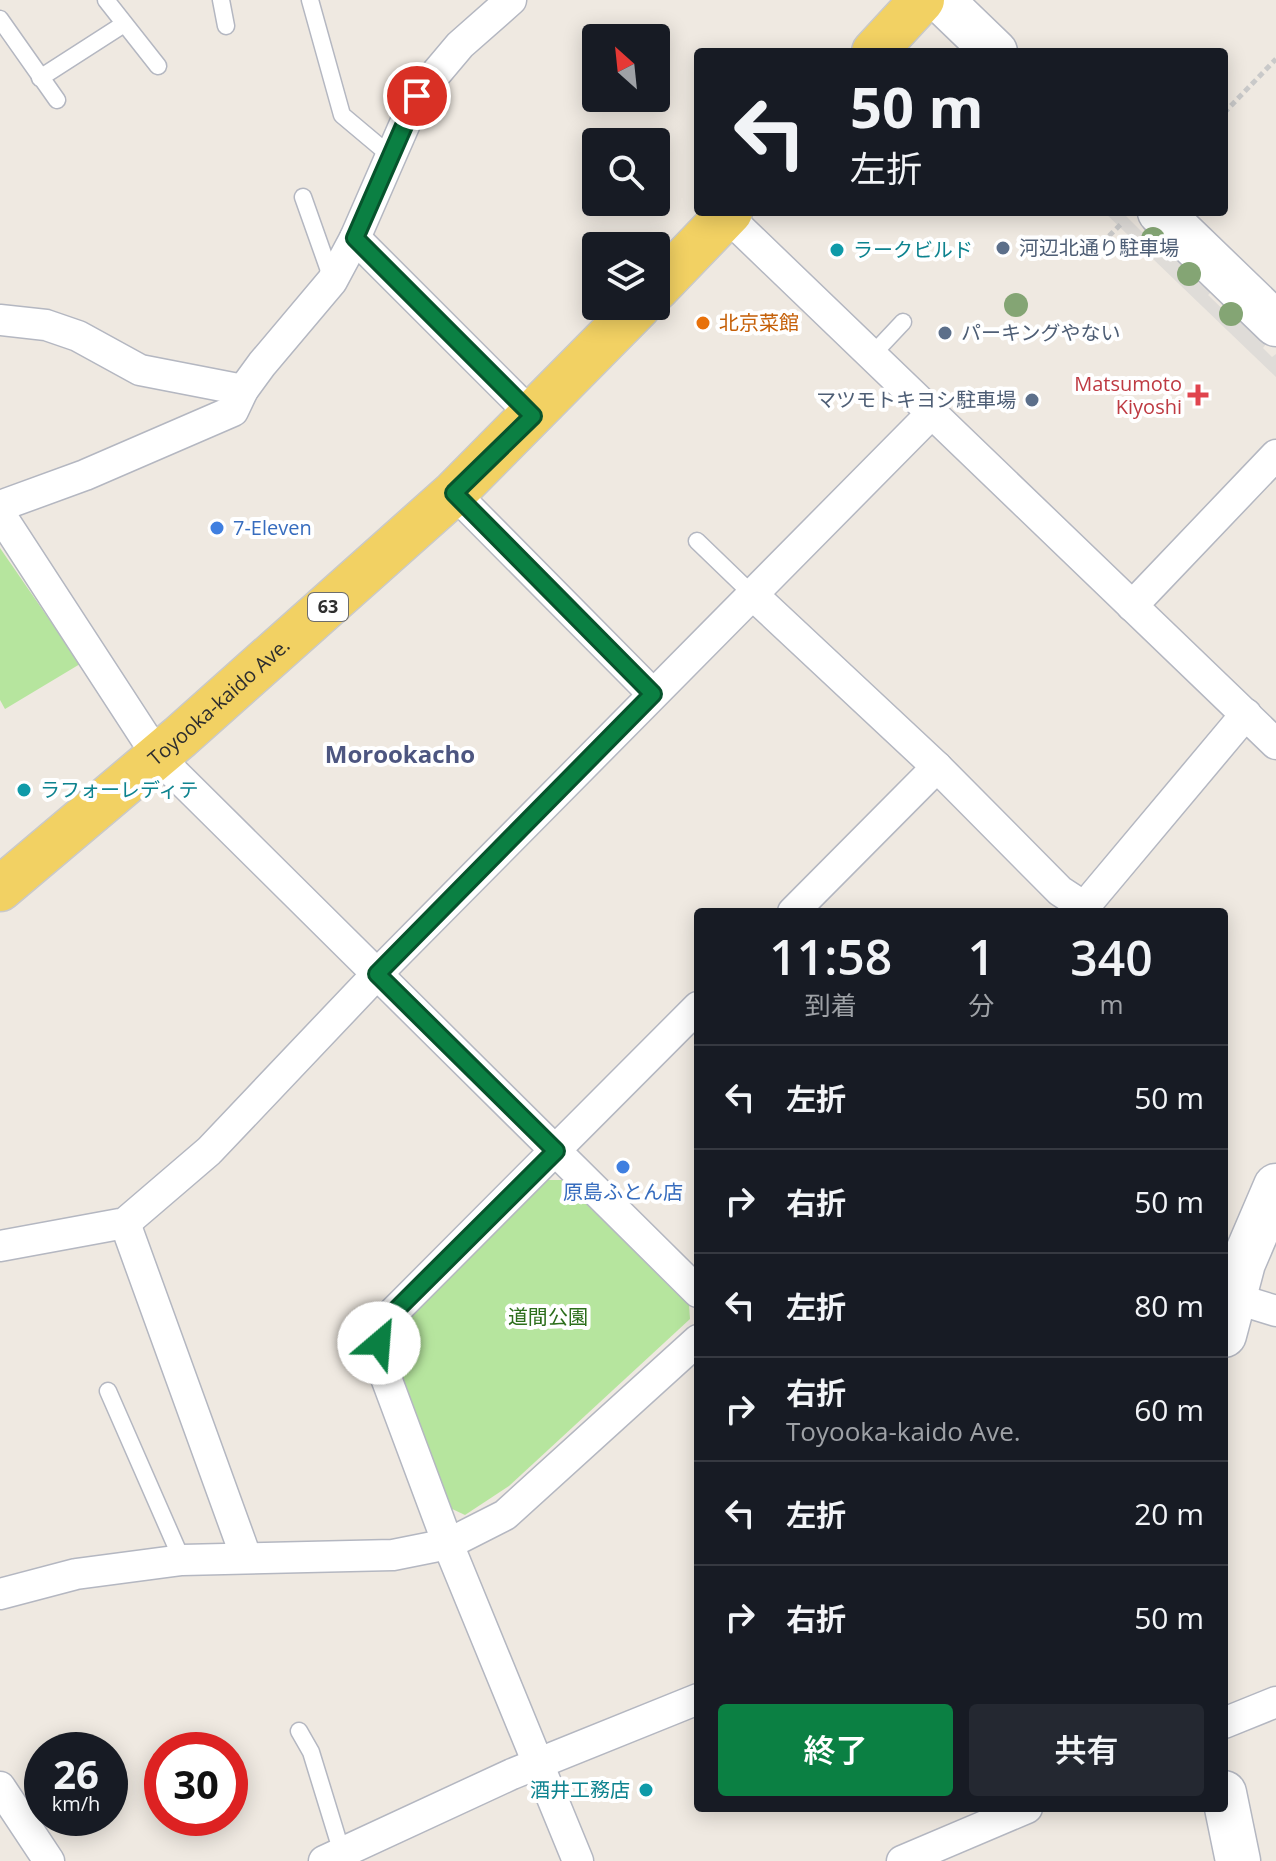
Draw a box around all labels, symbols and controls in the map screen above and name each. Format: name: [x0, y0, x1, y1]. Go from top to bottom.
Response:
north arrow: [582, 24, 670, 112]
map controls: [582, 24, 670, 320]
pin: [383, 62, 451, 130]
text: 50 m: [850, 68, 984, 144]
icon: arrive: [395, 74, 439, 118]
icon: left: [718, 80, 822, 184]
button: search: [582, 128, 670, 216]
text: 左折: [850, 144, 922, 193]
button: layers: [582, 232, 670, 320]
place label: 河辺北通り駐車場: [1019, 234, 1179, 261]
place label: ラークビルド: [853, 236, 973, 263]
marker: 河辺北通り駐車場: [994, 239, 1012, 257]
marker: ラークビルド: [828, 241, 846, 259]
place label: 北京菜館: [719, 309, 799, 336]
marker: 北京菜館: [694, 314, 712, 332]
place label: パーキングやない: [961, 319, 1120, 346]
marker: パーキングやない: [936, 324, 954, 342]
place label: Matsumoto Kiyoshi: [1074, 370, 1182, 420]
place label: マツモトキヨシ駐車場: [816, 386, 1016, 413]
marker: Matsumoto Kiyoshi: [1189, 386, 1207, 404]
marker: マツモトキヨシ駐車場: [1023, 391, 1041, 409]
place label: 7-Eleven: [233, 514, 312, 541]
marker: 7-Eleven: [208, 519, 226, 537]
road number: 63: [308, 593, 348, 621]
street label: Toyooka-kaido Ave.: [142, 632, 295, 771]
district label: Morookacho: [325, 737, 475, 770]
place label: ラフォーレディテ: [40, 776, 199, 803]
marker: ラフォーレディテ: [15, 781, 33, 799]
text: 11:58: [769, 924, 892, 989]
text: 1: [968, 924, 995, 989]
text: 340: [1070, 925, 1153, 990]
text: m: [1099, 986, 1124, 1022]
text: 到着: [805, 987, 857, 1023]
text: 分: [968, 987, 994, 1023]
icon: left: [718, 1075, 762, 1119]
text: 50 m: [1134, 1077, 1204, 1118]
text: 左折: [786, 1078, 846, 1119]
marker: 原島ふとん店: [614, 1158, 632, 1176]
place label: 原島ふとん店: [563, 1178, 683, 1205]
icon: right: [718, 1179, 762, 1223]
text: 50 m: [1134, 1181, 1204, 1222]
text: 右折: [786, 1182, 846, 1223]
icon: left: [718, 1283, 762, 1327]
text: 80 m: [1134, 1285, 1204, 1326]
text: 左折: [786, 1286, 846, 1327]
position arrow: [337, 1301, 421, 1385]
park label: 道間公園: [508, 1303, 588, 1330]
text: 右折: [786, 1372, 846, 1413]
icon: right: [718, 1387, 762, 1431]
text: 60 m: [1134, 1389, 1204, 1430]
text: Toyooka-kaido Ave.: [786, 1413, 1021, 1449]
icon: left: [718, 1491, 762, 1535]
text: 20 m: [1134, 1493, 1204, 1534]
text: 左折: [786, 1494, 846, 1535]
icon: right: [718, 1595, 762, 1639]
text: 50 m: [1134, 1597, 1204, 1638]
text: 右折: [786, 1598, 846, 1639]
button: 終了: [718, 1704, 953, 1796]
button: 共有: [969, 1704, 1204, 1796]
speed limit sign: 30: [144, 1732, 248, 1836]
text: 26: [53, 1746, 99, 1801]
place label: 酒井工務店: [530, 1776, 630, 1803]
marker: 酒井工務店: [637, 1781, 655, 1799]
text: km/h: [52, 1790, 100, 1817]

